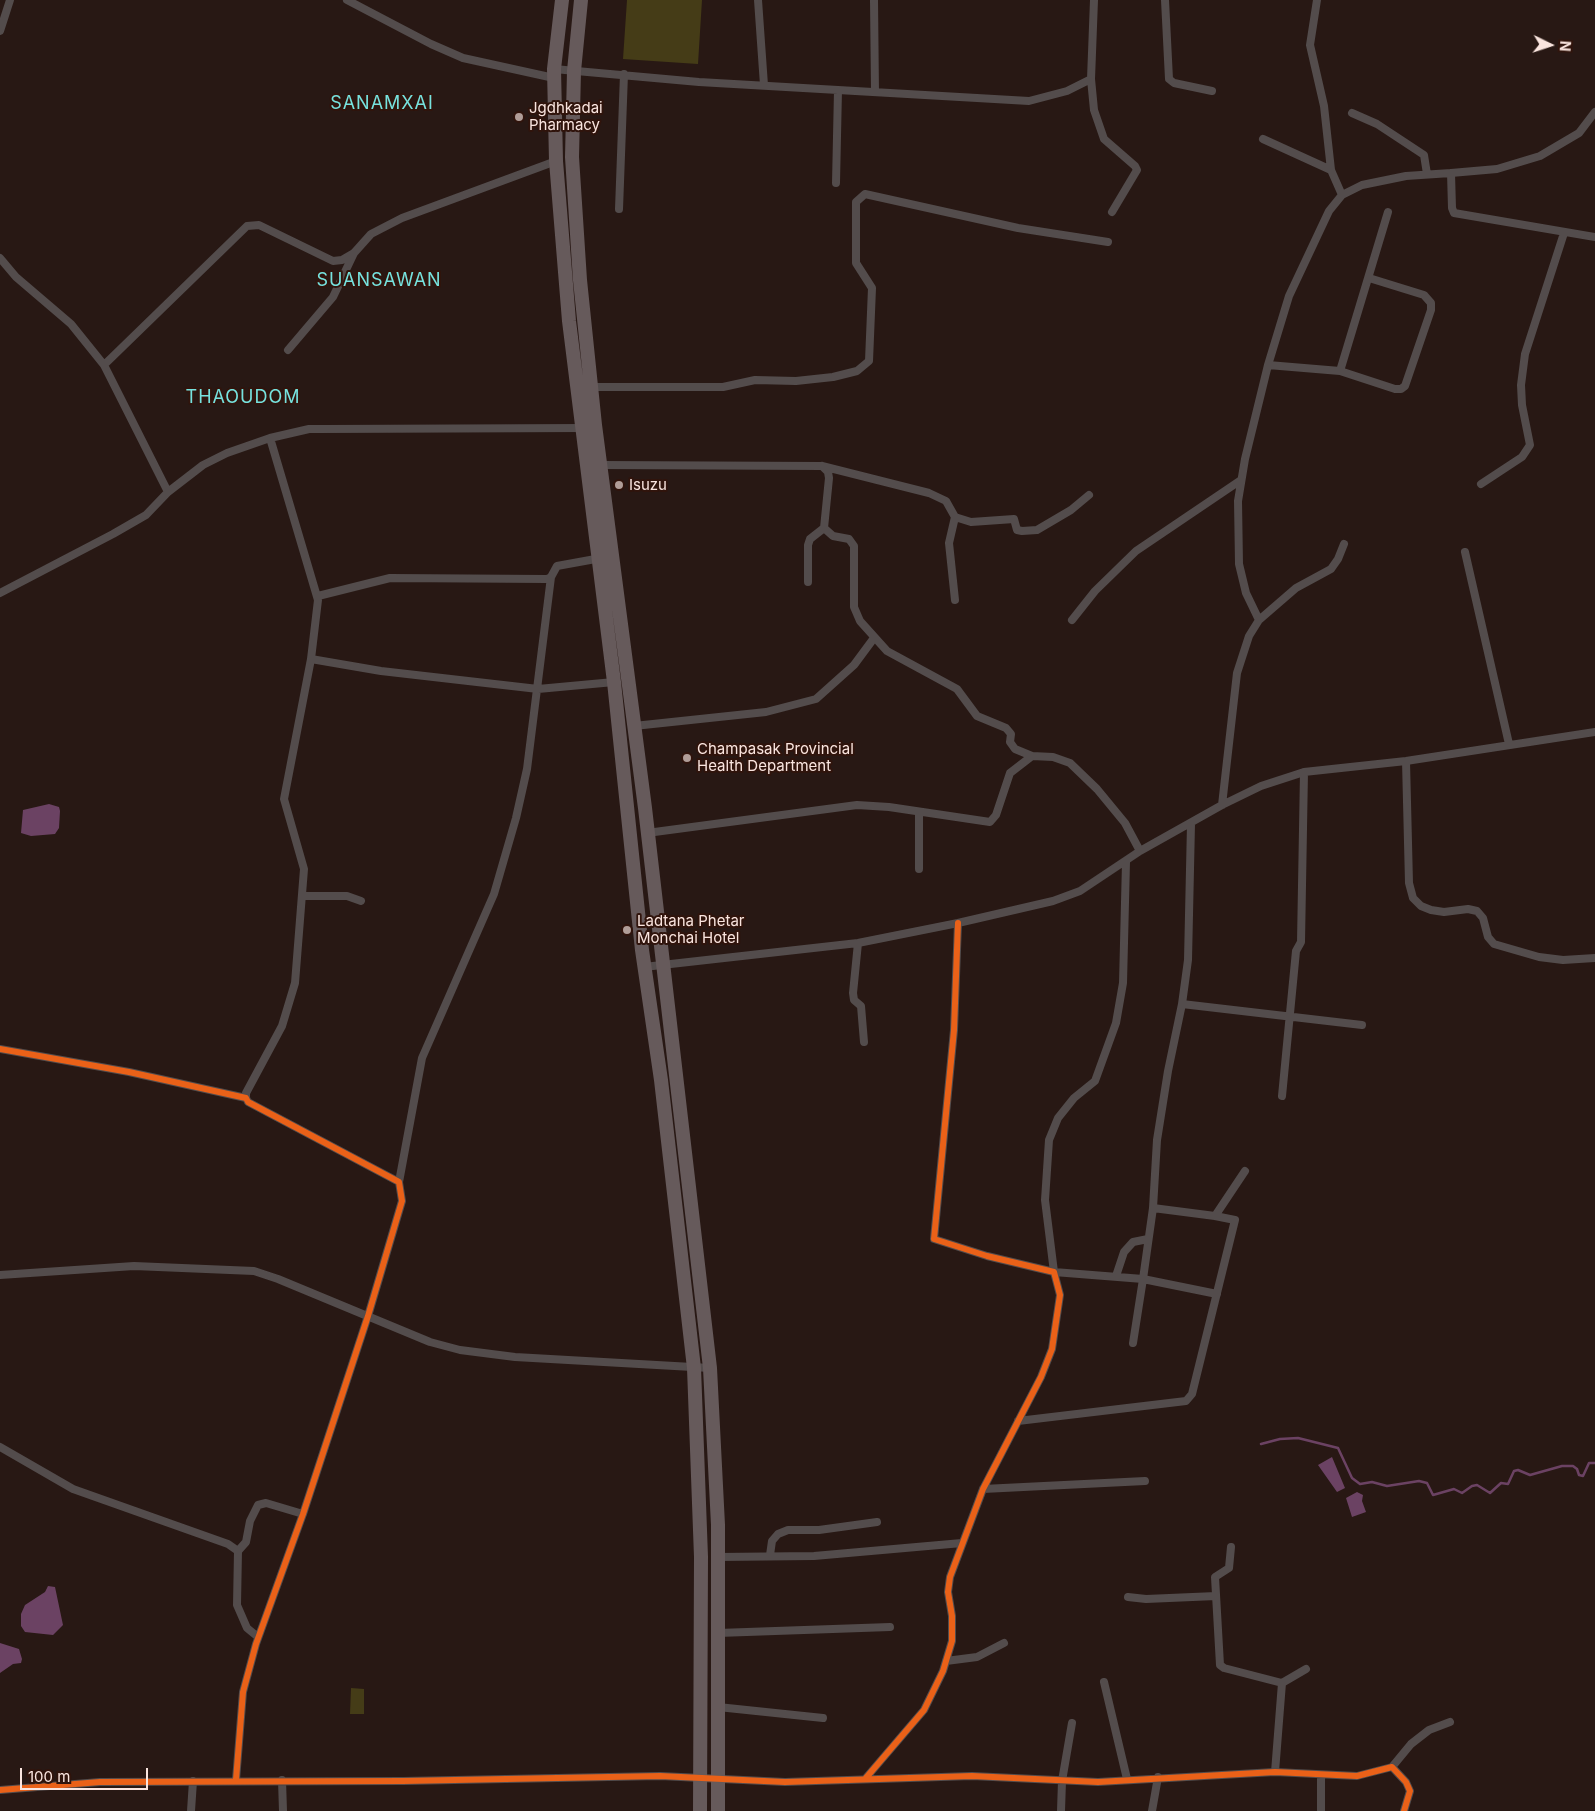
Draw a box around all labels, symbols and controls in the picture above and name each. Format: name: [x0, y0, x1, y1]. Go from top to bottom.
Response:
north arrow: [1525, 20, 1575, 70]
text: N: [1557, 40, 1574, 52]
district label: SANAMXAI: [329, 93, 435, 115]
place label: Jgdhkadai Pharmacy: [529, 99, 603, 134]
marker: Jgdhkadai Pharmacy: [513, 111, 525, 123]
district label: SUANSAWAN: [315, 270, 443, 292]
district label: THAOUDOM: [185, 387, 301, 409]
place label: Isuzu: [629, 476, 667, 494]
marker: Isuzu: [613, 479, 625, 491]
place label: Champasak Provincial Health Department: [697, 740, 854, 775]
marker: Champasak Provincial Health Department: [681, 752, 693, 764]
place label: Ladtana Phetar Monchai Hotel: [637, 912, 744, 947]
marker: Ladtana Phetar Monchai Hotel: [621, 924, 633, 936]
scale bar: [22, 1758, 150, 1790]
text: 100 m: [28, 1767, 70, 1786]

